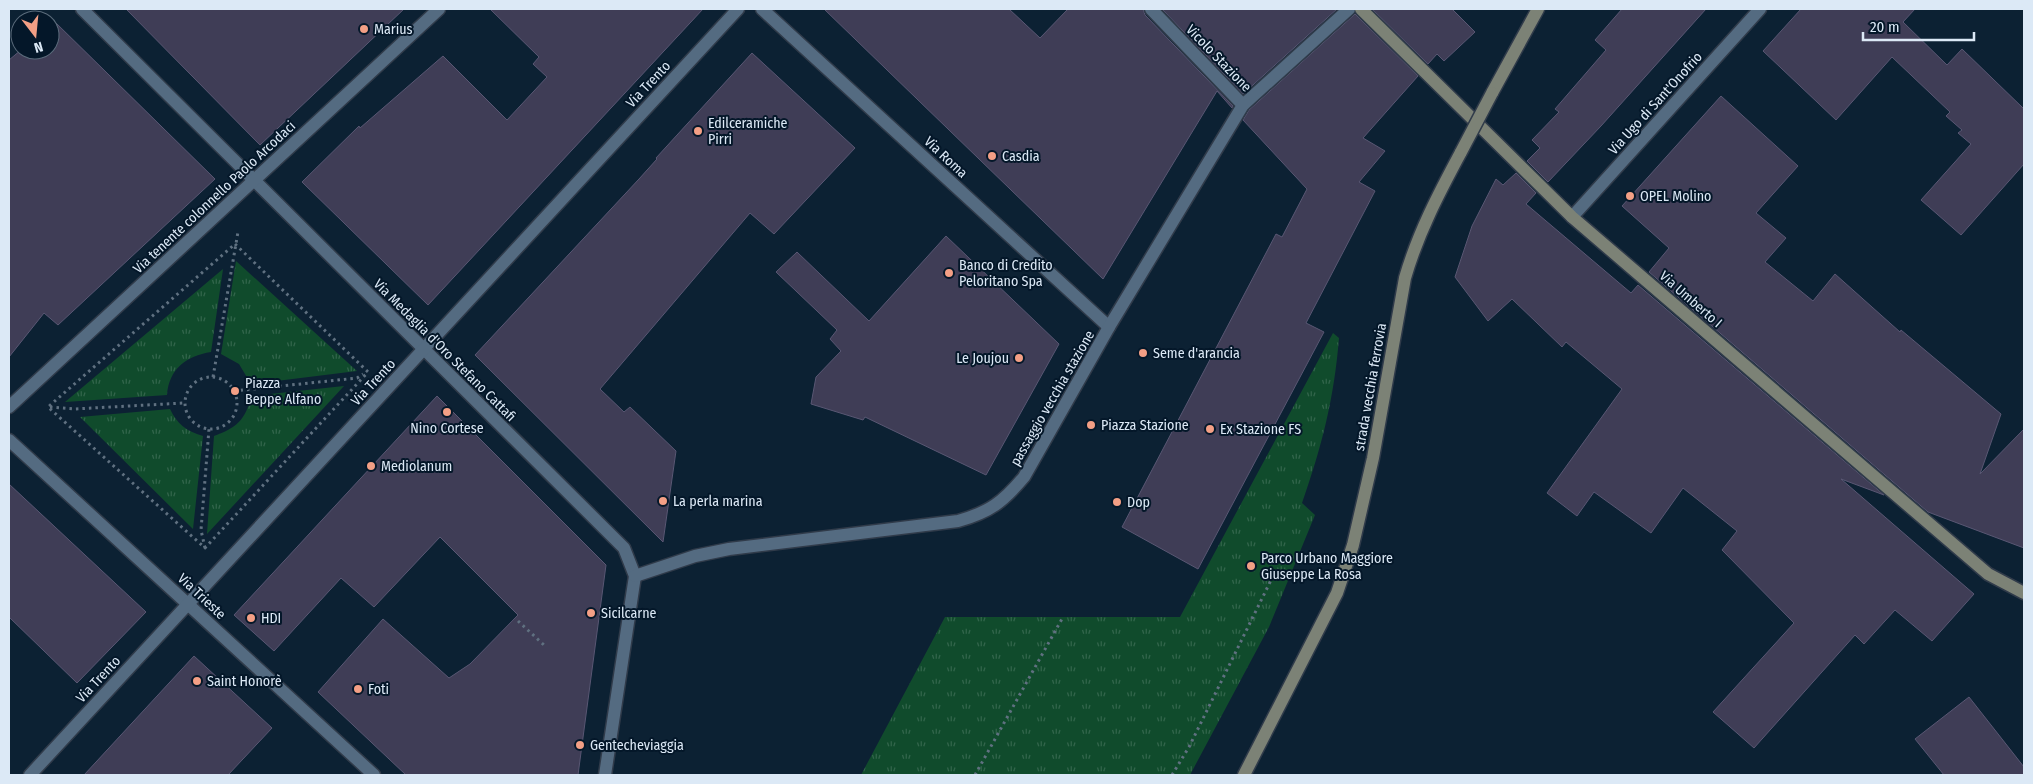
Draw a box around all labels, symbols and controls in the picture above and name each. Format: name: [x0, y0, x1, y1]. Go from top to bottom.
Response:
north arrow: [10, 10, 60, 60]
scale bar: [1863, 10, 1974, 42]
text: 20 m: [1870, 18, 1900, 36]
place label: Marius: [374, 21, 413, 38]
street label: Vicolo Stazione: [1182, 21, 1255, 96]
marker: Marius: [358, 23, 370, 35]
text: N: [32, 38, 45, 56]
street label: Via Ugo di Sant'Onofrio: [1605, 48, 1706, 158]
street label: Via Trento: [623, 58, 674, 111]
place label: Edilceramiche Pirri: [708, 115, 788, 148]
street label: Via tenente colonnello Paolo Arcodaci: [130, 117, 299, 277]
marker: Edilceramiche Pirri: [692, 125, 704, 137]
street label: Via Roma: [920, 133, 971, 182]
place label: Casdia: [1002, 148, 1040, 165]
marker: Casdia: [986, 150, 998, 162]
place label: OPEL Molino: [1640, 188, 1711, 205]
marker: OPEL Molino: [1624, 190, 1636, 202]
place label: Banco di Credito Peloritano Spa: [959, 257, 1053, 290]
marker: Banco di Credito Peloritano Spa: [943, 267, 955, 279]
street label: Via Umberto I: [1656, 267, 1726, 331]
street label: Via Medaglia d'Oro Stefano Cattafi: [370, 276, 519, 425]
street label: strada vecchia ferrovia: [1351, 322, 1390, 452]
street label: passaggio vecchia stazione: [1007, 327, 1098, 469]
place label: Seme d'arancia: [1153, 345, 1240, 362]
marker: Seme d'arancia: [1137, 347, 1149, 359]
place label: Le Joujou: [956, 350, 1009, 367]
marker: Le Joujou: [1013, 352, 1025, 364]
street label: Via Trento: [348, 356, 399, 409]
place label: Piazza Beppe Alfano: [245, 375, 321, 408]
marker: Piazza Beppe Alfano: [229, 385, 241, 397]
marker: Nino Cortese: [441, 406, 453, 418]
place label: Piazza Stazione: [1101, 417, 1189, 434]
marker: Piazza Stazione: [1085, 419, 1097, 431]
place label: Nino Cortese: [410, 420, 484, 437]
place label: Ex Stazione FS: [1220, 421, 1301, 438]
marker: Ex Stazione FS: [1204, 423, 1216, 435]
place label: Mediolanum: [381, 458, 452, 475]
marker: Mediolanum: [365, 460, 377, 472]
place label: La perla marina: [673, 493, 763, 510]
place label: Dop: [1127, 494, 1150, 511]
marker: La perla marina: [657, 495, 669, 507]
marker: Dop: [1111, 496, 1123, 508]
place label: Parco Urbano Maggiore Giuseppe La Rosa: [1261, 550, 1393, 583]
marker: Parco Urbano Maggiore Giuseppe La Rosa: [1245, 560, 1257, 572]
street label: Via Trieste: [174, 570, 229, 623]
place label: Sicilcarne: [601, 605, 657, 622]
marker: Sicilcarne: [585, 607, 597, 619]
place label: HDI: [261, 610, 281, 627]
marker: HDI: [245, 612, 257, 624]
street label: Via Trento: [73, 653, 124, 706]
place label: Saint Honorè: [207, 673, 282, 690]
marker: Saint Honorè: [191, 675, 203, 687]
place label: Foti: [368, 681, 389, 698]
marker: Foti: [352, 683, 364, 695]
place label: Gentecheviaggia: [590, 737, 684, 754]
marker: Gentecheviaggia: [574, 739, 586, 751]

